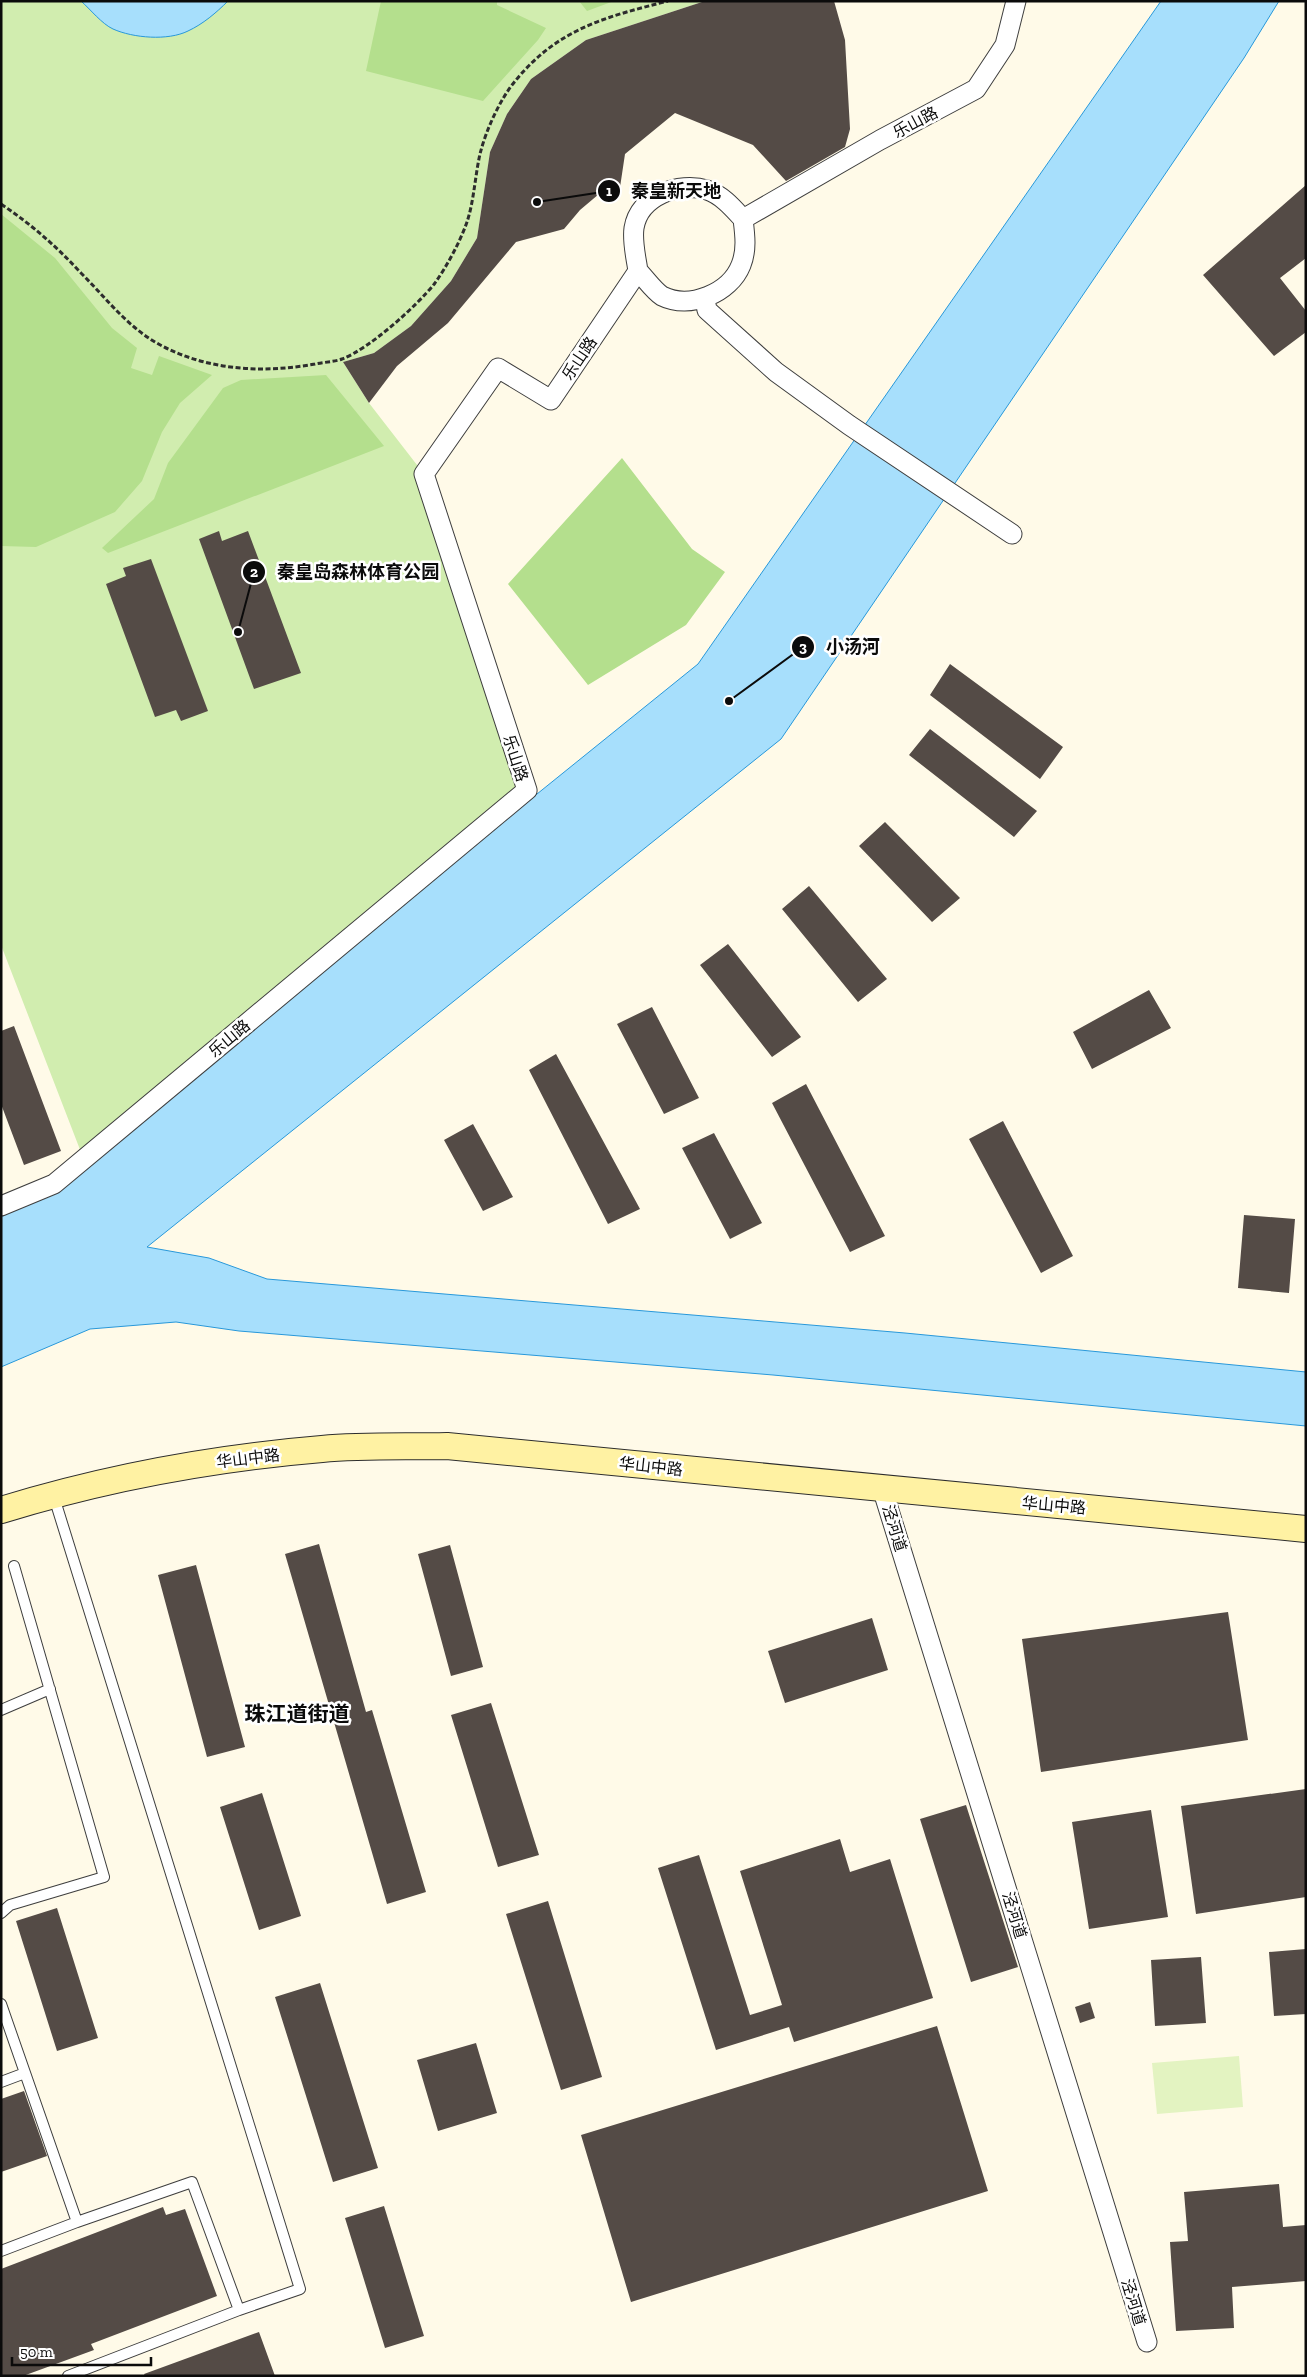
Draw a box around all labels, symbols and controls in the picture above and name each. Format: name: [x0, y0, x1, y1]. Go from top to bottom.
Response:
street label: 乐山路: [890, 103, 941, 142]
callout: 秦皇新天地: [596, 174, 731, 207]
text: 秦皇新天地: [631, 180, 721, 202]
text: 1: [606, 182, 612, 200]
street label: 乐山路: [558, 333, 601, 383]
callout: 秦皇岛森林体育公园: [242, 555, 449, 588]
text: 秦皇岛森林体育公园: [277, 561, 439, 583]
text: 2: [250, 563, 258, 581]
callout: 小汤河: [791, 630, 890, 663]
text: 小汤河: [826, 636, 880, 658]
text: 3: [799, 638, 807, 656]
street label: 乐山路: [499, 732, 532, 784]
street label: 乐山路: [205, 1016, 254, 1061]
street label: 华山中路: [215, 1445, 281, 1472]
street label: 华山中路: [618, 1454, 684, 1479]
street label: 华山中路: [1021, 1493, 1087, 1518]
street label: 泾河道: [878, 1502, 911, 1554]
district label: 珠江道街道: [245, 1701, 350, 1726]
street label: 泾河道: [998, 1889, 1031, 1941]
street label: 泾河道: [1117, 2276, 1150, 2328]
scale bar: [12, 2334, 151, 2366]
text: 50 m: [20, 2343, 53, 2361]

